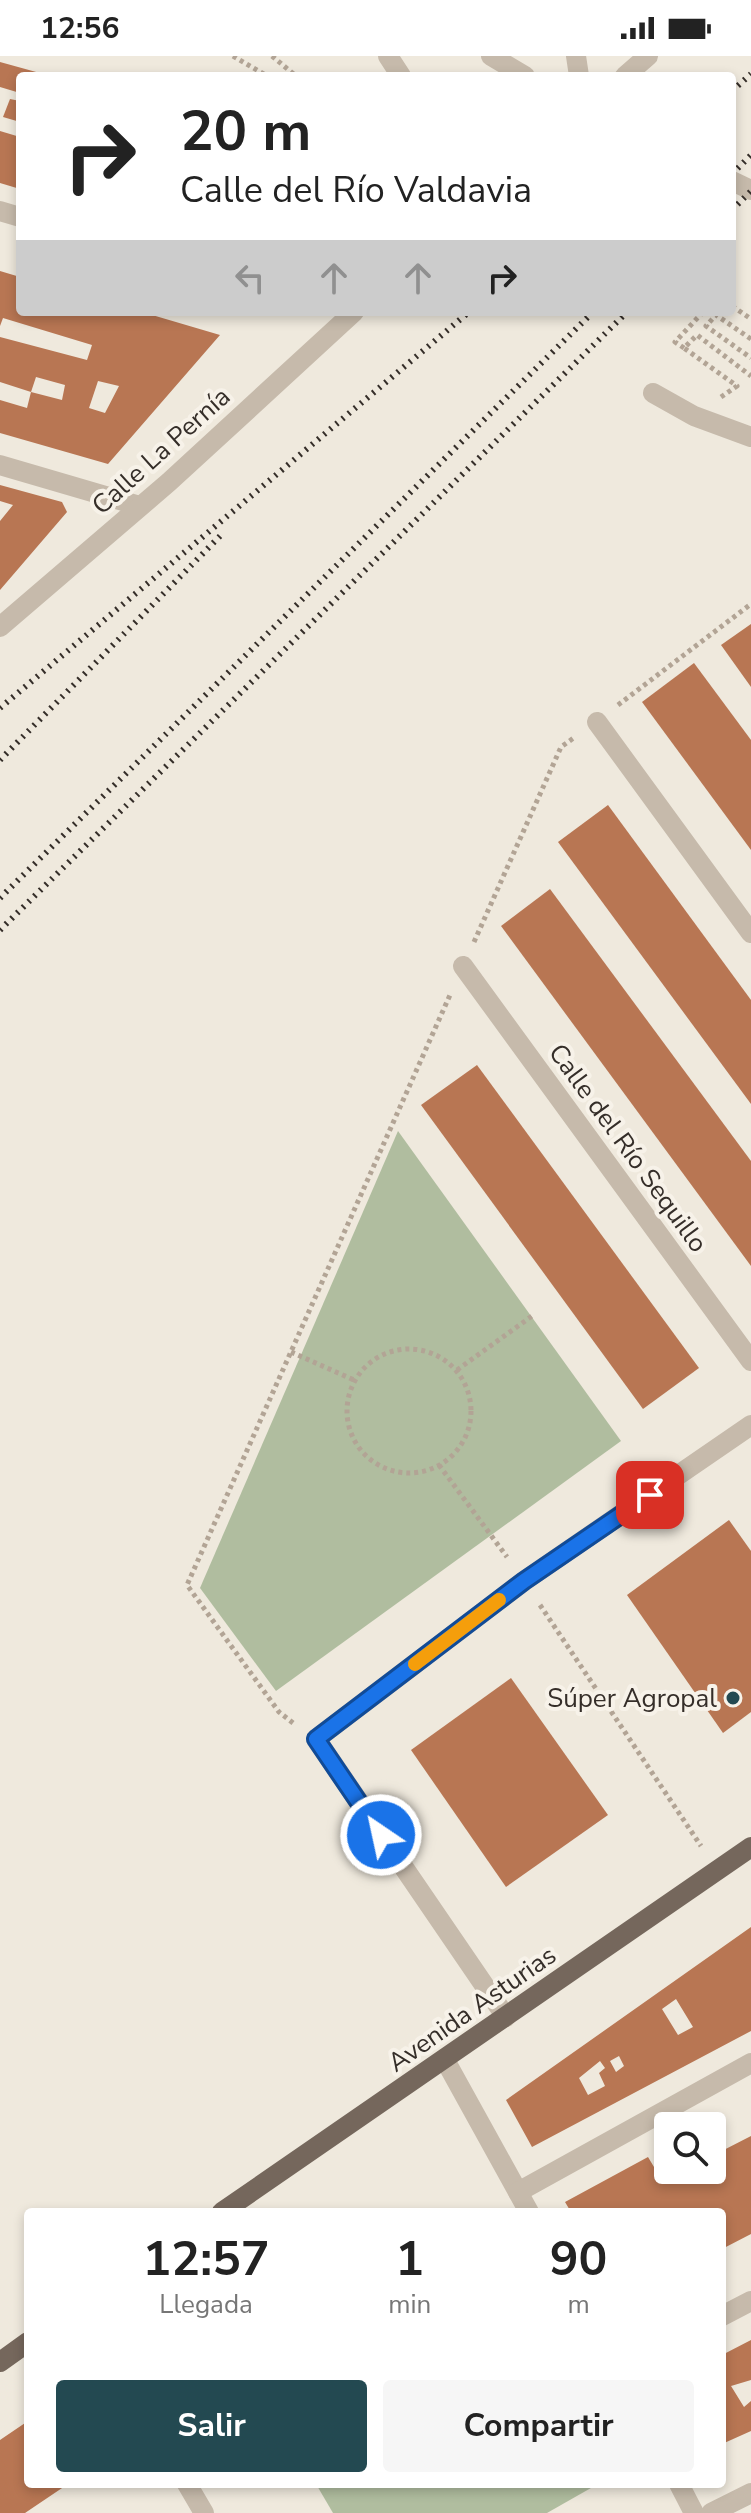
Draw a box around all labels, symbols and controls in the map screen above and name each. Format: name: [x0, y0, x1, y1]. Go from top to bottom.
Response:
text: 12:56: [40, 8, 119, 49]
text: 20 m: [180, 93, 311, 170]
icon: right: [48, 104, 152, 208]
text: Calle del Río Valdavia: [180, 166, 532, 215]
icon: left: [228, 256, 272, 300]
icon: ahead: [312, 256, 356, 300]
icon: ahead: [396, 256, 440, 300]
icon: right: [480, 256, 524, 300]
street label: Calle La Pernía: [84, 380, 238, 522]
street label: Calle del Río Sequillo: [540, 1037, 716, 1259]
pin: [616, 1461, 684, 1529]
icon: arrive: [628, 1473, 672, 1517]
place label: Súper Agropal: [547, 1681, 717, 1716]
marker: Súper Agropal: [724, 1689, 742, 1707]
position arrow: [339, 1793, 423, 1877]
street label: Avenida Asturias: [381, 1938, 563, 2080]
map controls: [654, 2112, 726, 2184]
button: search: [654, 2112, 726, 2184]
text: 12:57: [143, 2226, 270, 2292]
text: 1: [395, 2226, 424, 2292]
text: 90: [550, 2226, 607, 2292]
text: Llegada: [159, 2287, 253, 2322]
text: min: [388, 2287, 431, 2322]
text: m: [567, 2287, 590, 2322]
button: Salir: [56, 2380, 367, 2472]
button: Compartir: [383, 2380, 694, 2472]

